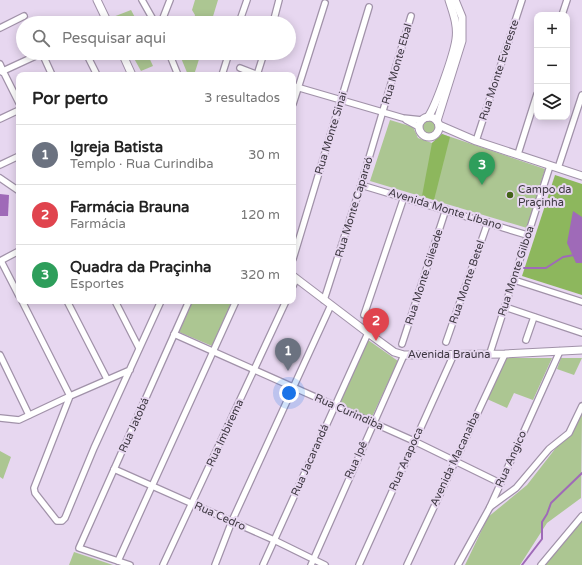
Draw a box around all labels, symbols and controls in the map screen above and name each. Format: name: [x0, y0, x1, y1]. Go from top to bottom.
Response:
map controls: [534, 12, 570, 120]
button: +: [534, 12, 570, 48]
search box: [16, 16, 296, 60]
street label: Rua Monte Evereste: [477, 18, 521, 122]
street label: Rua Monte Ebal: [379, 22, 415, 106]
icon: search: [30, 27, 52, 49]
text: Pesquisar aqui: [62, 29, 166, 47]
button: −: [534, 48, 570, 84]
button: layers: [534, 84, 570, 120]
text: Por perto: [32, 88, 108, 109]
text: 3 resultados: [204, 90, 280, 106]
street label: Rua Monte Sinai: [312, 90, 350, 176]
text: Igreja Batista: [70, 138, 163, 156]
text: 1: [41, 147, 49, 163]
text: 30 m: [248, 147, 280, 163]
pin: 3: [469, 152, 495, 185]
street label: Rua Monte Caparaó: [333, 155, 376, 259]
text: Templo · Rua Curindiba: [70, 156, 214, 172]
place label: Campo da Praçinha: [518, 183, 572, 209]
street label: Avenida Monte Líbano: [387, 186, 503, 233]
marker: Campo da Praçinha: [505, 190, 515, 200]
text: Farmácia Brauna: [70, 198, 190, 216]
text: 2: [41, 207, 49, 223]
text: 120 m: [240, 207, 280, 223]
text: Farmácia: [70, 216, 126, 232]
street label: Rua Monte Gilboa: [495, 224, 537, 318]
street label: Rua Monte Gileade: [402, 227, 446, 327]
street label: Rua Monte Betel: [447, 239, 487, 325]
text: Quadra da Praçinha: [70, 258, 212, 276]
text: 3: [41, 267, 49, 283]
text: 320 m: [240, 267, 280, 283]
text: Esportes: [70, 276, 124, 292]
pin: 2: [363, 308, 389, 341]
pin: 1: [275, 338, 301, 371]
street label: Avenida Braúna: [408, 348, 490, 361]
your location: [279, 383, 299, 403]
street label: Rua Curindiba: [312, 391, 386, 433]
street label: Rua Jatobá: [116, 396, 152, 454]
street label: Rua Imbirema: [204, 397, 246, 469]
street label: Avenida Macanaiba: [427, 410, 483, 508]
street label: Rua Jacarandá: [288, 422, 332, 498]
street label: Rua Arapoca: [386, 425, 426, 493]
street label: Rua Angico: [493, 428, 529, 489]
street label: Rua Ipê: [342, 439, 370, 481]
street label: Rua Cedro: [192, 499, 248, 533]

